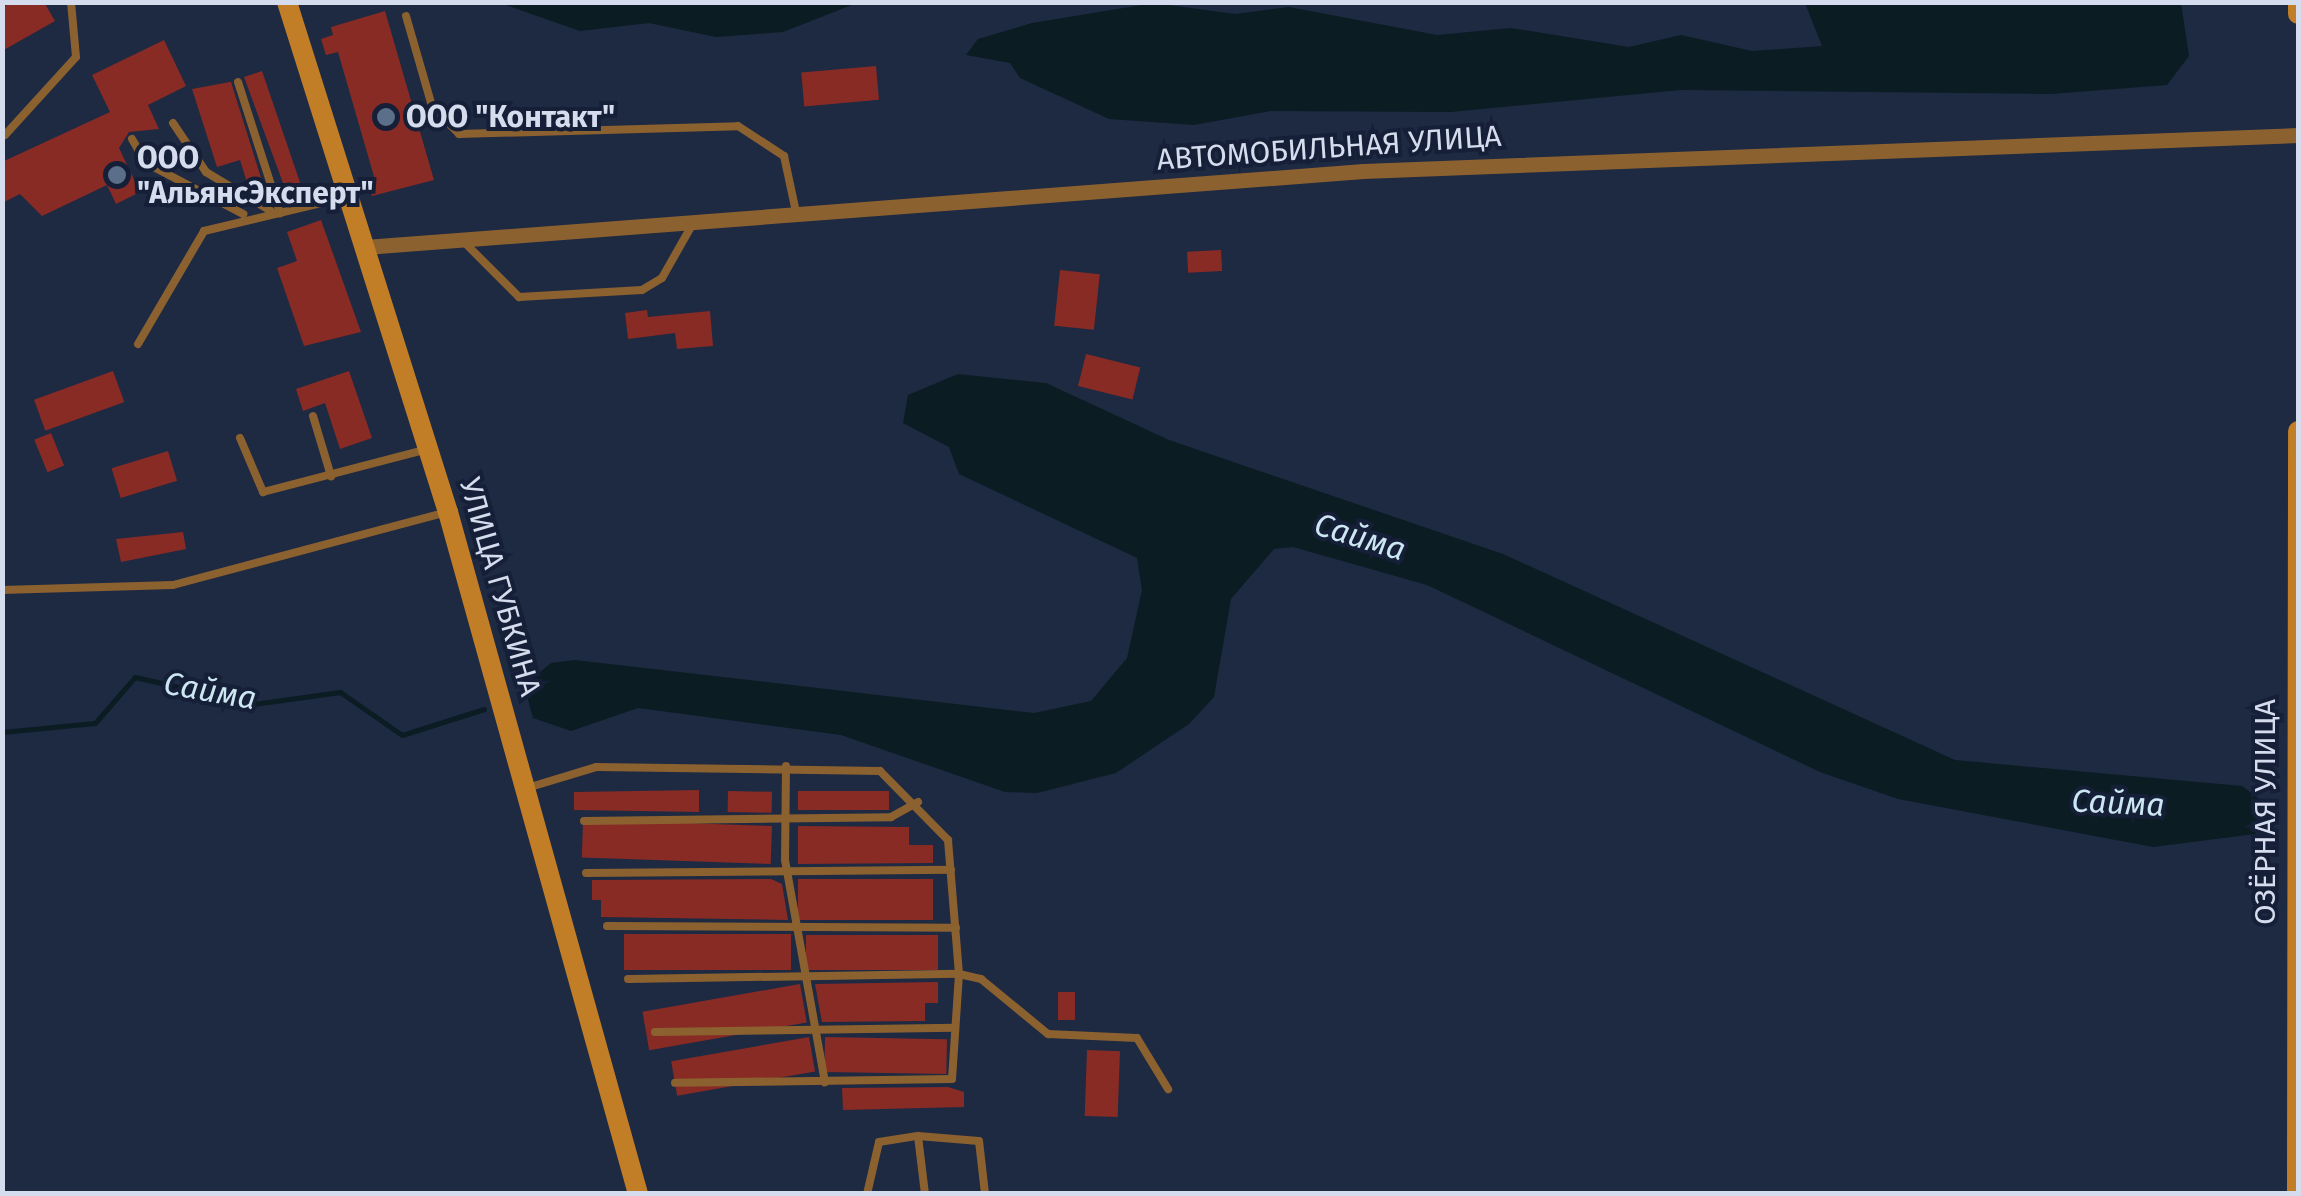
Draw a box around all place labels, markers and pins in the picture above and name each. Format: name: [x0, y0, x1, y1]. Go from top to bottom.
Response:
place label: ООО "Контакт": [406, 99, 615, 135]
marker: ООО "Контакт": [375, 106, 397, 128]
place label: ООО "АльянсЭксперт": [137, 140, 374, 210]
marker: ООО "АльянсЭксперт": [106, 164, 128, 186]

